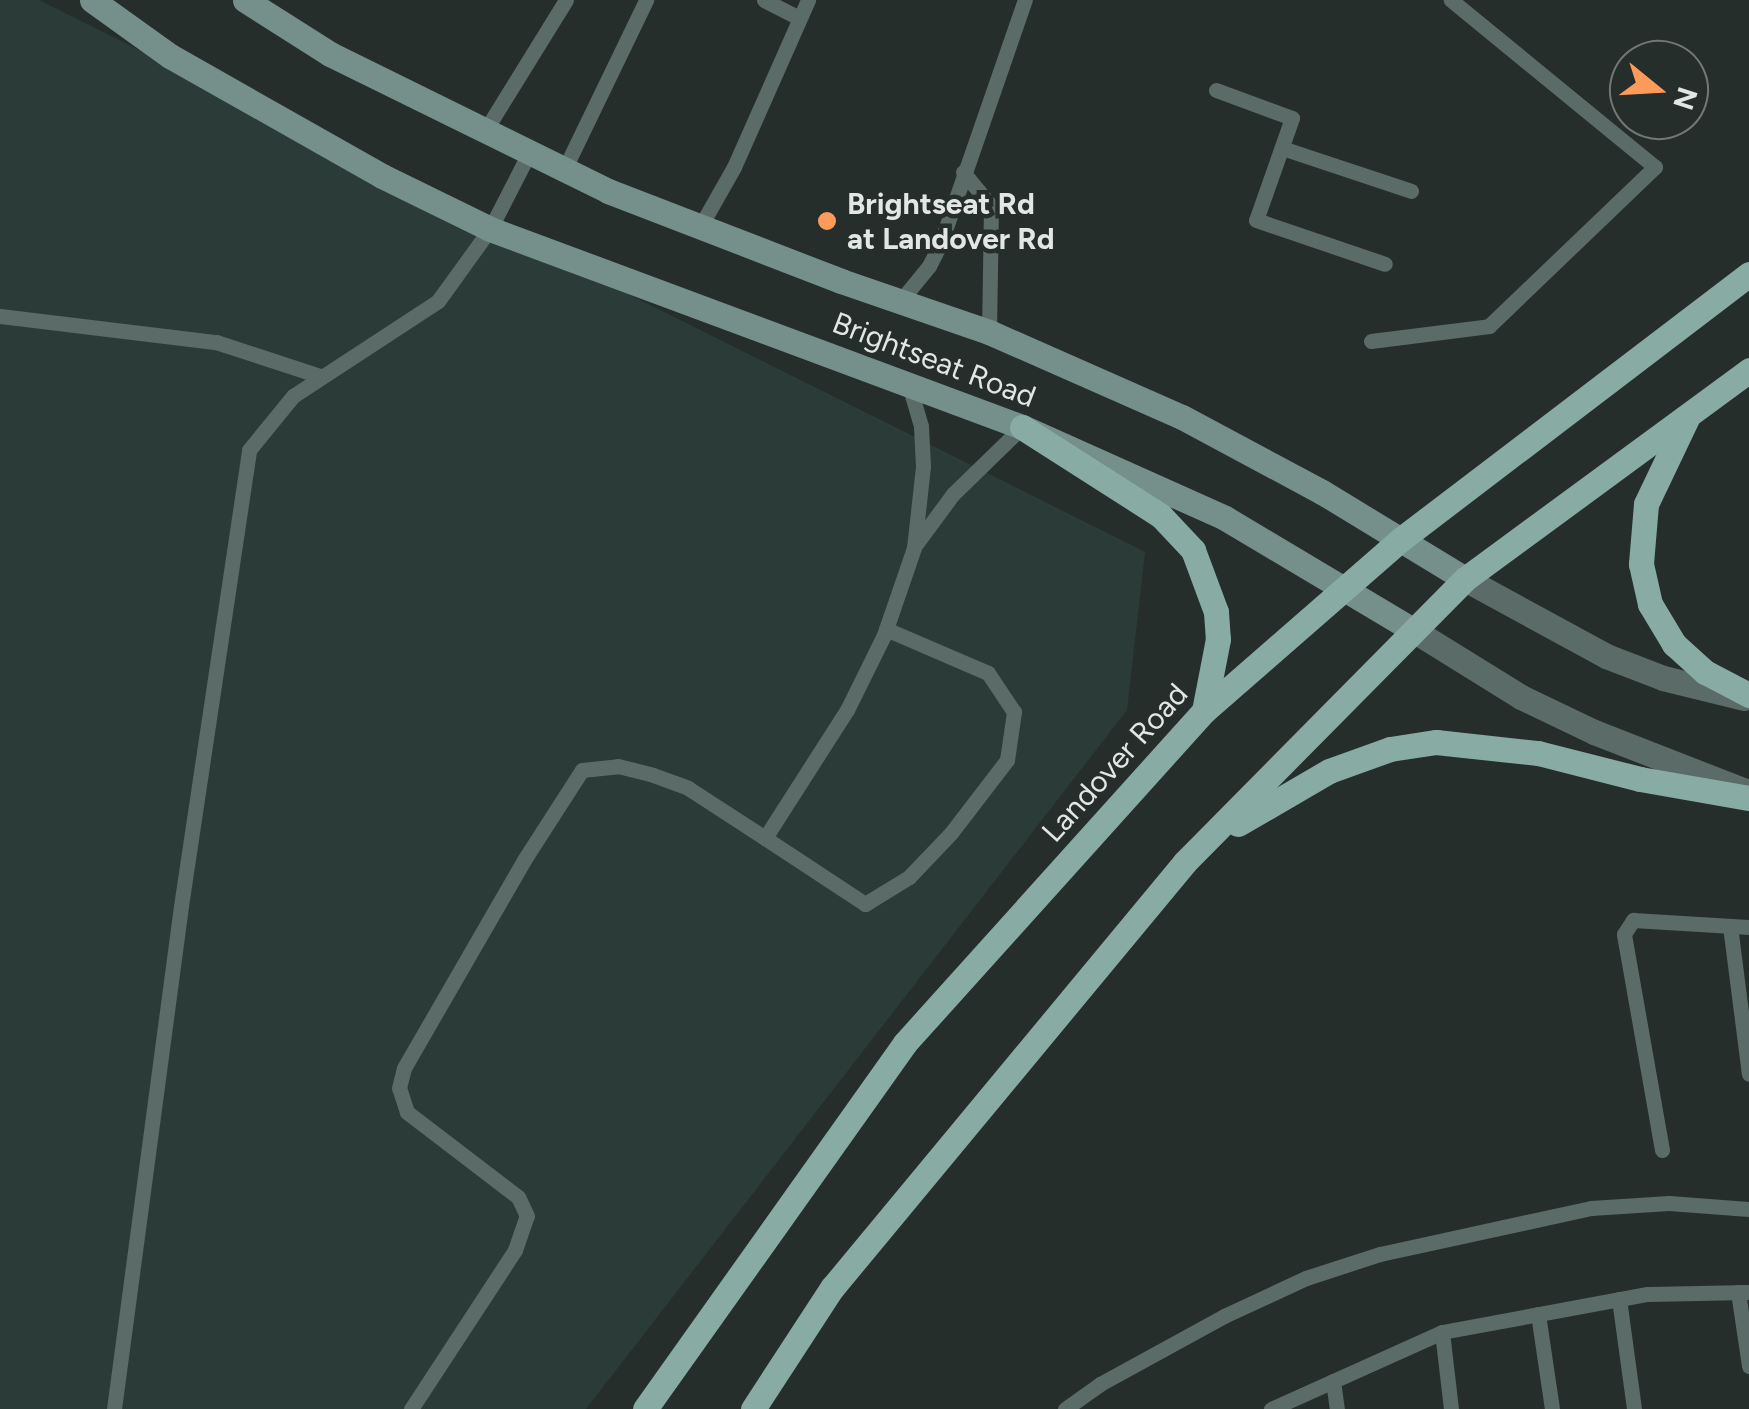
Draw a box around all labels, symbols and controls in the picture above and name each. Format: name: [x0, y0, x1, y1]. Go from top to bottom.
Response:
north arrow: [1609, 40, 1709, 140]
text: N: [1666, 83, 1705, 114]
place label: Brightseat Rd at Landover Rd: [847, 186, 1054, 256]
marker: Brightseat Rd at Landover Rd: [816, 210, 838, 232]
street label: Brightseat Road: [827, 305, 1041, 415]
street label: Landover Road: [1035, 676, 1195, 850]

